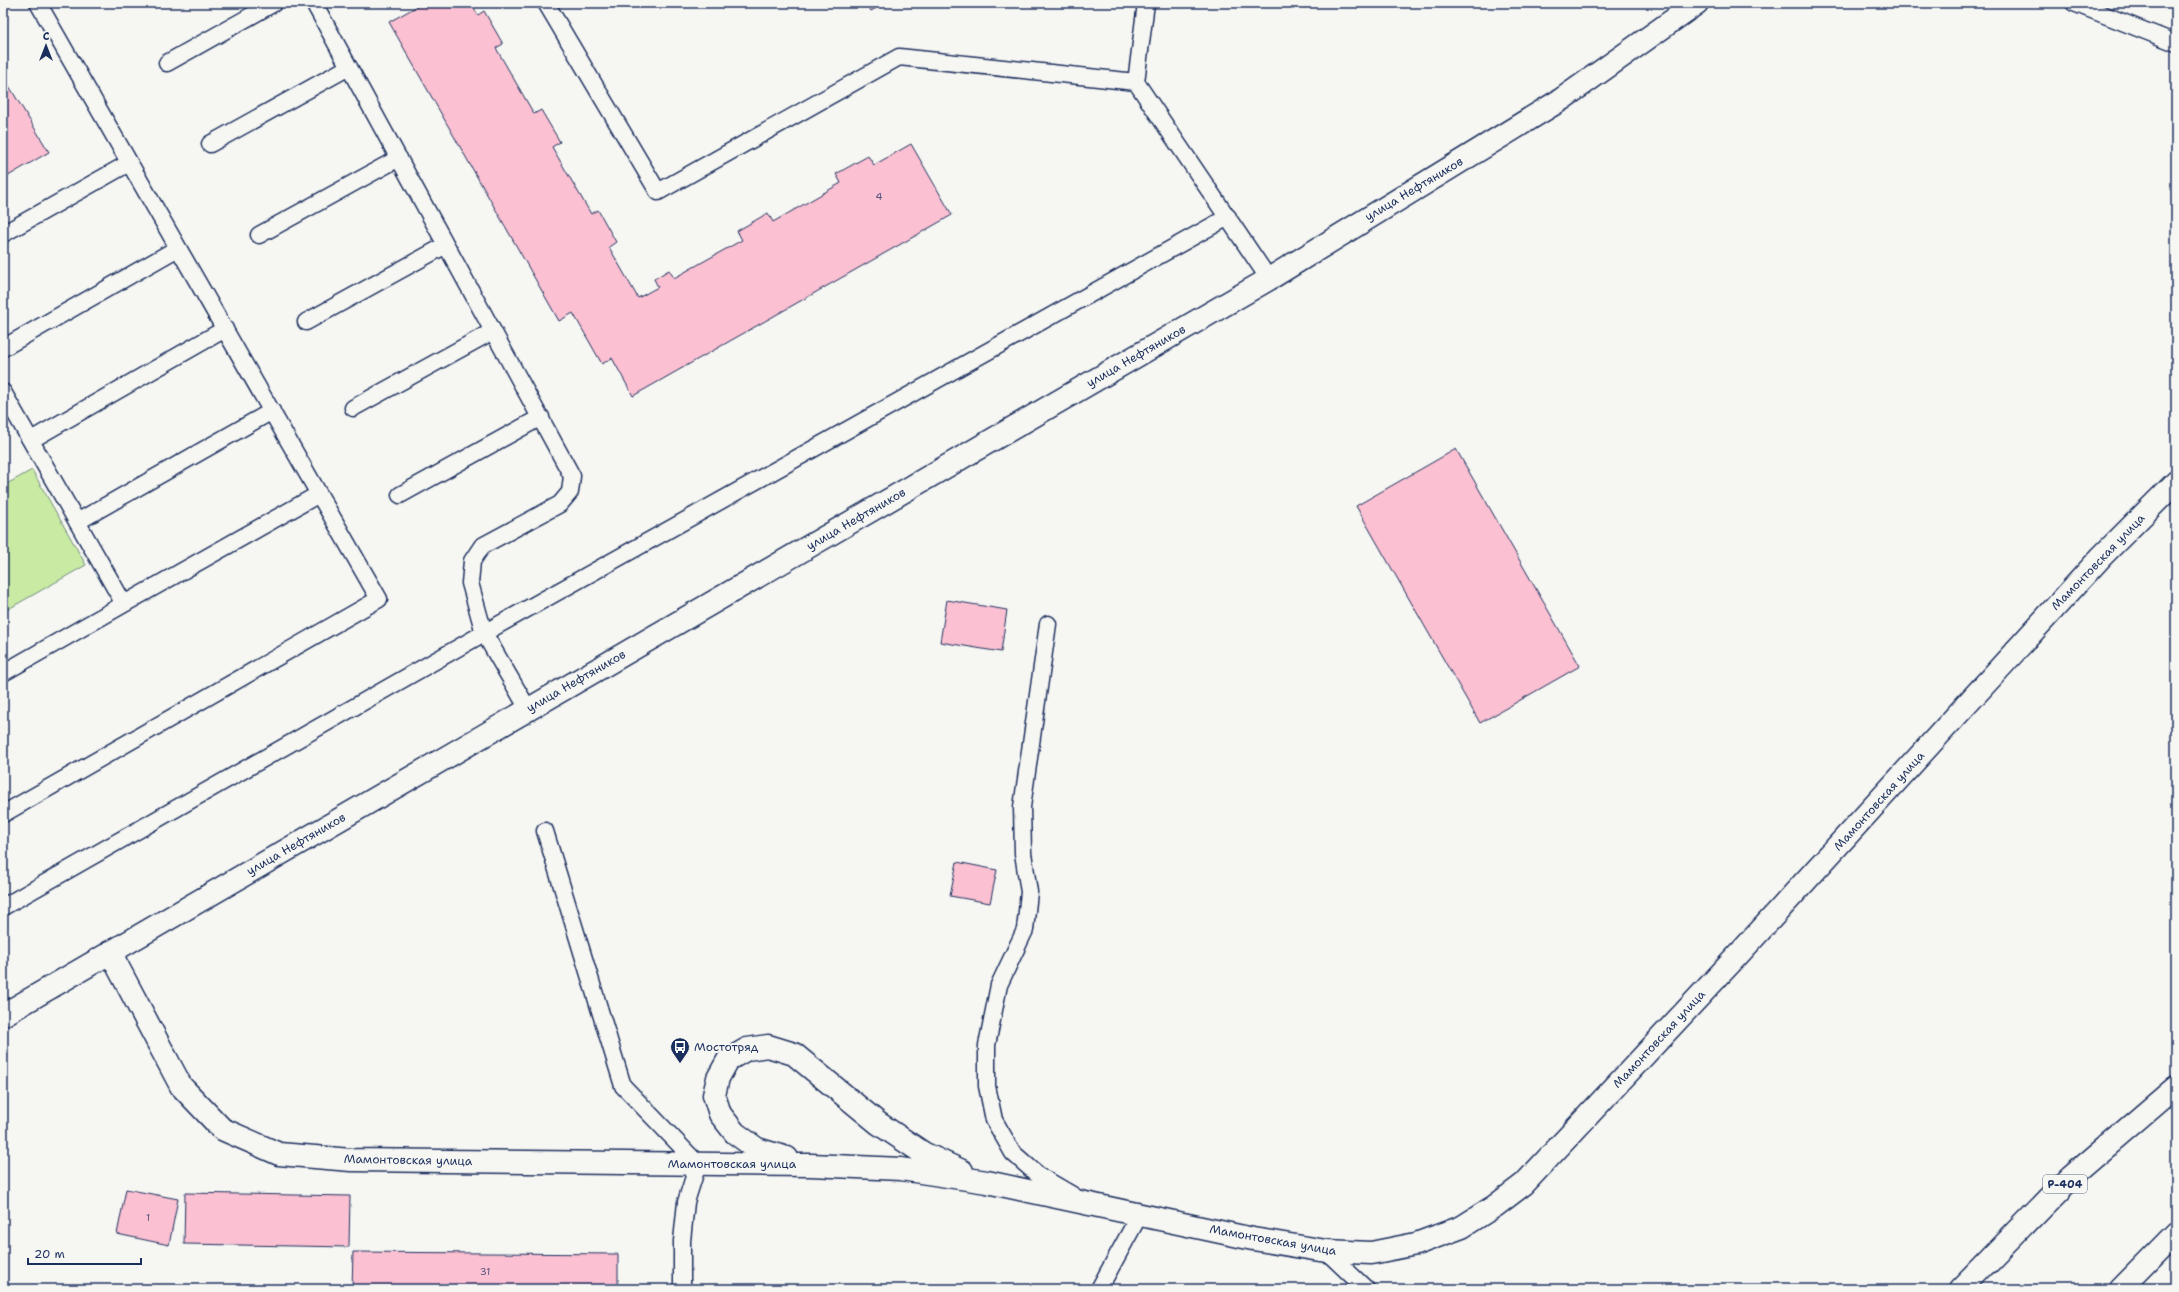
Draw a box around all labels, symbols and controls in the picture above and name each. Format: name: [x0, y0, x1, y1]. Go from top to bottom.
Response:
north arrow: [26, 26, 66, 66]
text: С: [43, 29, 50, 44]
street label: улица Нефтяников: [1362, 153, 1466, 225]
house number: 4: [876, 190, 883, 203]
street label: улица Нефтяников: [1084, 321, 1188, 391]
street label: улица Нефтяников: [804, 484, 908, 554]
street label: Мамонтовская улица: [2048, 510, 2149, 614]
street label: улица Нефтяников: [524, 646, 628, 716]
street label: Мамонтовская улица: [1830, 747, 1928, 854]
street label: улица Нефтяников: [244, 809, 348, 879]
street label: Мамонтовская улица: [1609, 986, 1709, 1091]
bus stop icon: Мостотряд: [669, 1036, 691, 1064]
place label: Мостотряд: [694, 1039, 759, 1055]
street label: Мамонтовская улица: [344, 1151, 473, 1169]
street label: Мамонтовская улица: [668, 1156, 797, 1172]
road number: Р-404: [2043, 1175, 2087, 1193]
house number: 1: [146, 1211, 150, 1224]
street label: Мамонтовская улица: [1208, 1221, 1338, 1259]
scale bar: [28, 1240, 141, 1266]
text: 20 m: [34, 1246, 65, 1262]
house number: 31: [480, 1265, 490, 1278]

